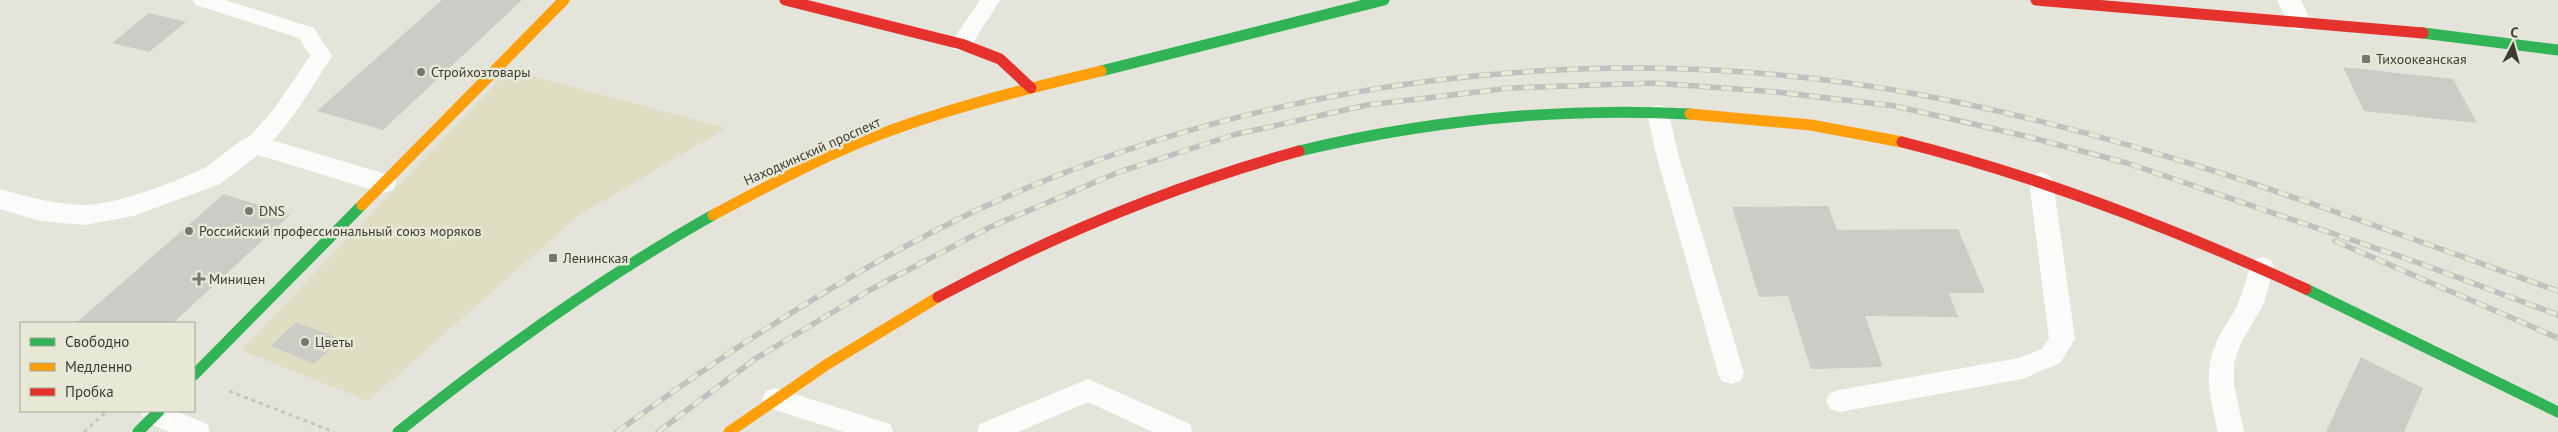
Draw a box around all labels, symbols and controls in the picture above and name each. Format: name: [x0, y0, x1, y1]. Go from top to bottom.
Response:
north arrow: [2488, 20, 2538, 70]
text: С: [2510, 23, 2519, 41]
place label: Тихоокеанская: [2376, 50, 2467, 68]
marker: Тихоокеанская: [2360, 53, 2372, 65]
place label: Стройхозтовары: [431, 63, 531, 81]
marker: Стройхозтовары: [415, 66, 427, 78]
street label: Находкинский проспект: [741, 113, 884, 189]
place label: DNS: [259, 202, 285, 220]
marker: DNS: [243, 205, 255, 217]
place label: Российский профессиональный союз моряков: [199, 222, 481, 240]
marker: Российский профессиональный союз моряков: [183, 225, 195, 237]
place label: Ленинская: [562, 249, 628, 267]
marker: Ленинская: [547, 252, 559, 264]
place label: Миницен: [209, 270, 265, 288]
marker: Миницен: [193, 273, 205, 285]
legend: [20, 322, 195, 412]
text: Свободно: [65, 332, 129, 351]
place label: Цветы: [315, 333, 354, 351]
marker: Цветы: [299, 336, 311, 348]
text: Медленно: [65, 357, 132, 376]
text: Пробка: [65, 382, 114, 401]

